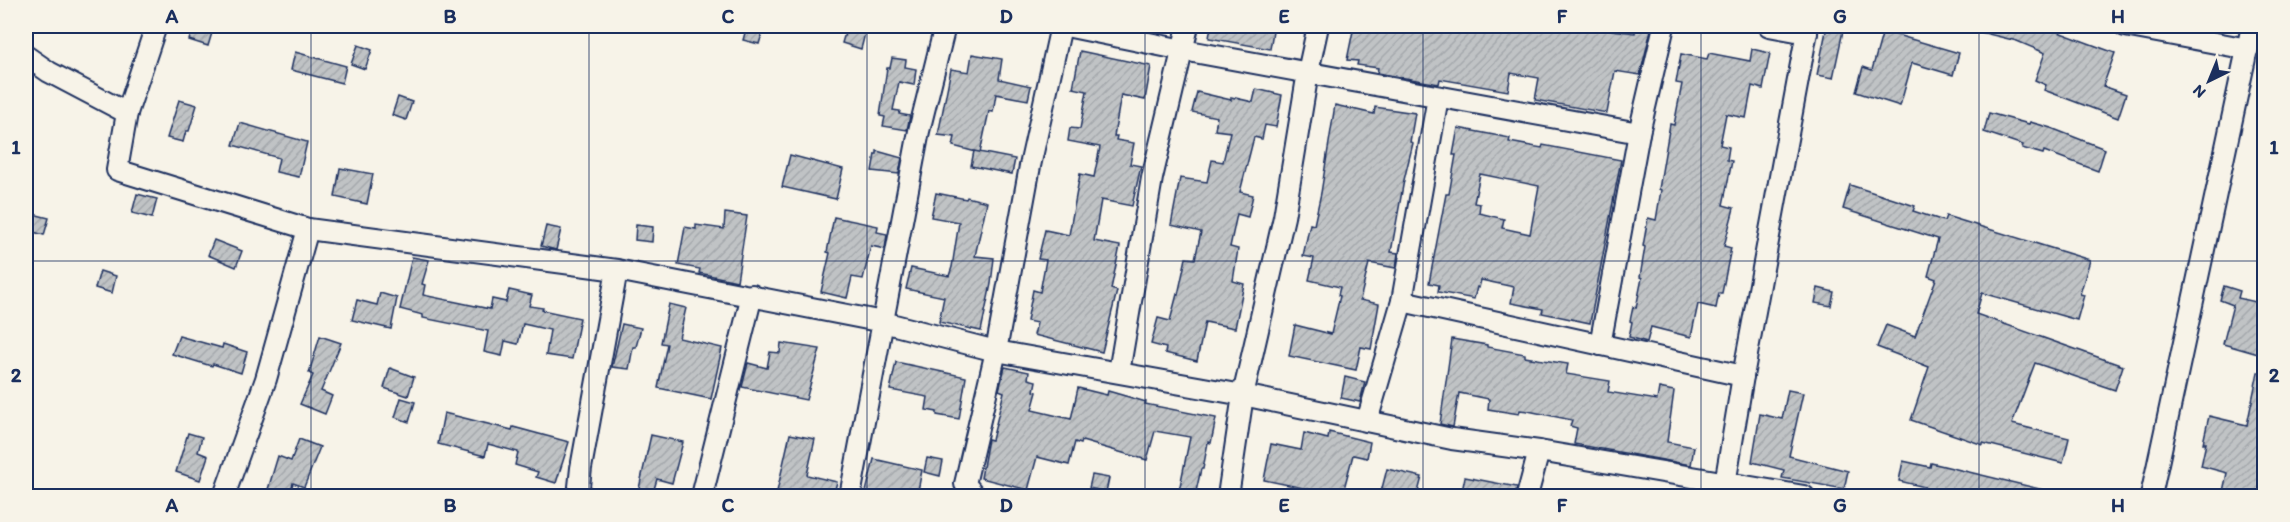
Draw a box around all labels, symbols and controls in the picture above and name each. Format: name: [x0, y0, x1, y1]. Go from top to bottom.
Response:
text: A: [165, 4, 179, 28]
text: B: [444, 4, 457, 28]
text: C: [722, 4, 735, 28]
text: D: [999, 4, 1013, 28]
text: E: [1278, 4, 1290, 28]
text: F: [1557, 4, 1568, 28]
text: G: [1833, 4, 1847, 28]
text: H: [2111, 4, 2125, 28]
north arrow: [2179, 51, 2239, 111]
text: N: [2189, 81, 2210, 102]
text: 1: [11, 135, 21, 159]
text: 1: [2269, 135, 2279, 159]
text: 2: [11, 363, 22, 387]
text: 2: [2269, 363, 2280, 387]
text: A: [165, 493, 179, 517]
text: B: [444, 493, 457, 517]
text: C: [722, 493, 735, 517]
text: D: [999, 493, 1013, 517]
text: E: [1278, 493, 1290, 517]
text: F: [1557, 493, 1568, 517]
text: G: [1833, 493, 1847, 517]
text: H: [2111, 493, 2125, 517]

